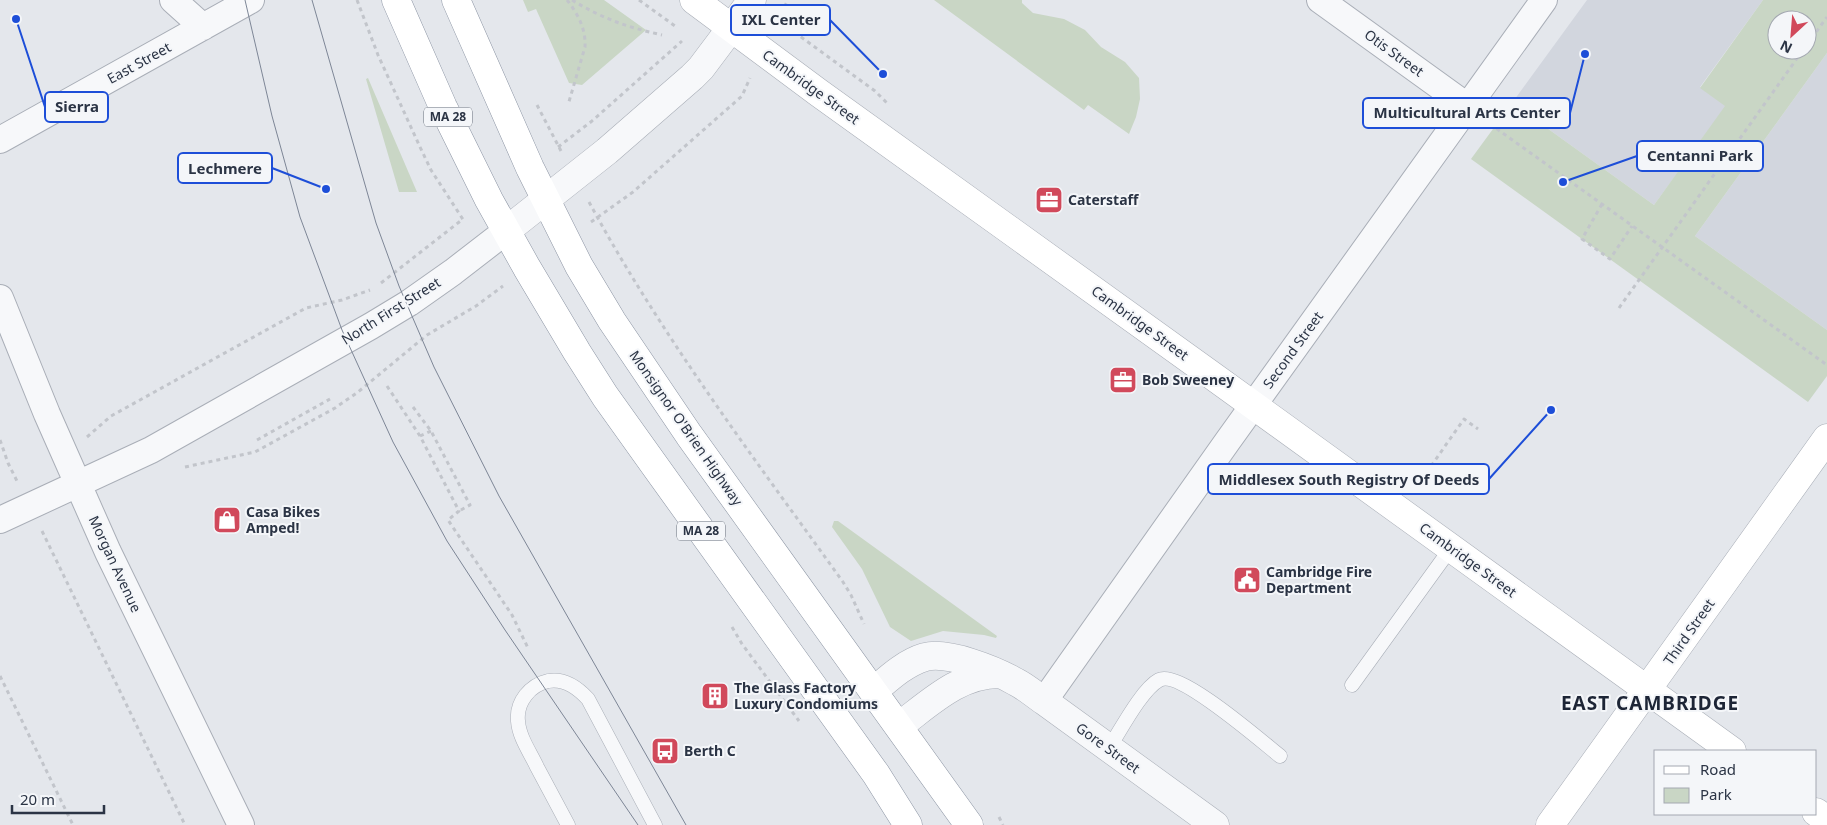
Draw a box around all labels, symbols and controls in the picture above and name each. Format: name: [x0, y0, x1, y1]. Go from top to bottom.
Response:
callout: IXL Center: [731, 5, 830, 35]
text: IXL Center: [742, 9, 821, 29]
north arrow: [1767, 10, 1817, 60]
street label: Otis Street: [1361, 25, 1428, 81]
text: N: [1777, 36, 1795, 58]
street label: East Street: [103, 37, 174, 88]
street label: Cambridge Street: [759, 45, 864, 128]
callout: Sierra: [45, 92, 108, 122]
text: Sierra: [55, 96, 99, 116]
callout: Multicultural Arts Center: [1363, 98, 1570, 128]
text: Multicultural Arts Center: [1374, 102, 1561, 122]
road number: MA 28: [424, 108, 472, 126]
callout: Centanni Park: [1637, 141, 1763, 171]
text: Centanni Park: [1647, 145, 1754, 165]
callout: Lechmere: [178, 153, 272, 183]
text: Lechmere: [188, 158, 262, 178]
office icon: Caterstaff: [1034, 185, 1064, 215]
place label: Caterstaff: [1068, 190, 1140, 209]
street label: North First Street: [338, 272, 444, 349]
street label: Cambridge Street: [1088, 281, 1193, 364]
street label: Second Street: [1258, 307, 1327, 392]
street label: Monsignor O'Brien Highway: [625, 346, 748, 510]
office icon: Bob Sweeney: [1108, 365, 1138, 395]
place label: Bob Sweeney: [1142, 370, 1234, 389]
callout: Middlesex South Registry Of Deeds: [1208, 464, 1489, 494]
text: Middlesex South Registry Of Deeds: [1219, 469, 1479, 489]
place label: Casa Bikes Amped!: [246, 502, 320, 537]
shop icon: Casa Bikes Amped!: [212, 505, 242, 535]
street label: Morgan Avenue: [85, 512, 146, 615]
street label: Cambridge Street: [1416, 518, 1521, 601]
road number: MA 28: [677, 522, 725, 540]
place label: Cambridge Fire Department: [1266, 562, 1372, 597]
public building icon: Cambridge Fire Department: [1232, 565, 1262, 595]
street label: Third Street: [1659, 595, 1718, 669]
place label: The Glass Factory Luxury Condomiums: [734, 678, 878, 713]
building icon: The Glass Factory Luxury Condomiums: [700, 681, 730, 711]
district label: EAST CAMBRIDGE: [1561, 690, 1739, 716]
street label: Gore Street: [1072, 718, 1144, 777]
bus stop icon: Berth C: [650, 736, 680, 766]
place label: Berth C: [684, 741, 736, 760]
legend: [1654, 750, 1817, 815]
text: Road: [1700, 759, 1736, 779]
scale bar: [12, 782, 105, 814]
text: Park: [1700, 784, 1732, 804]
text: 20 m: [20, 789, 55, 809]

